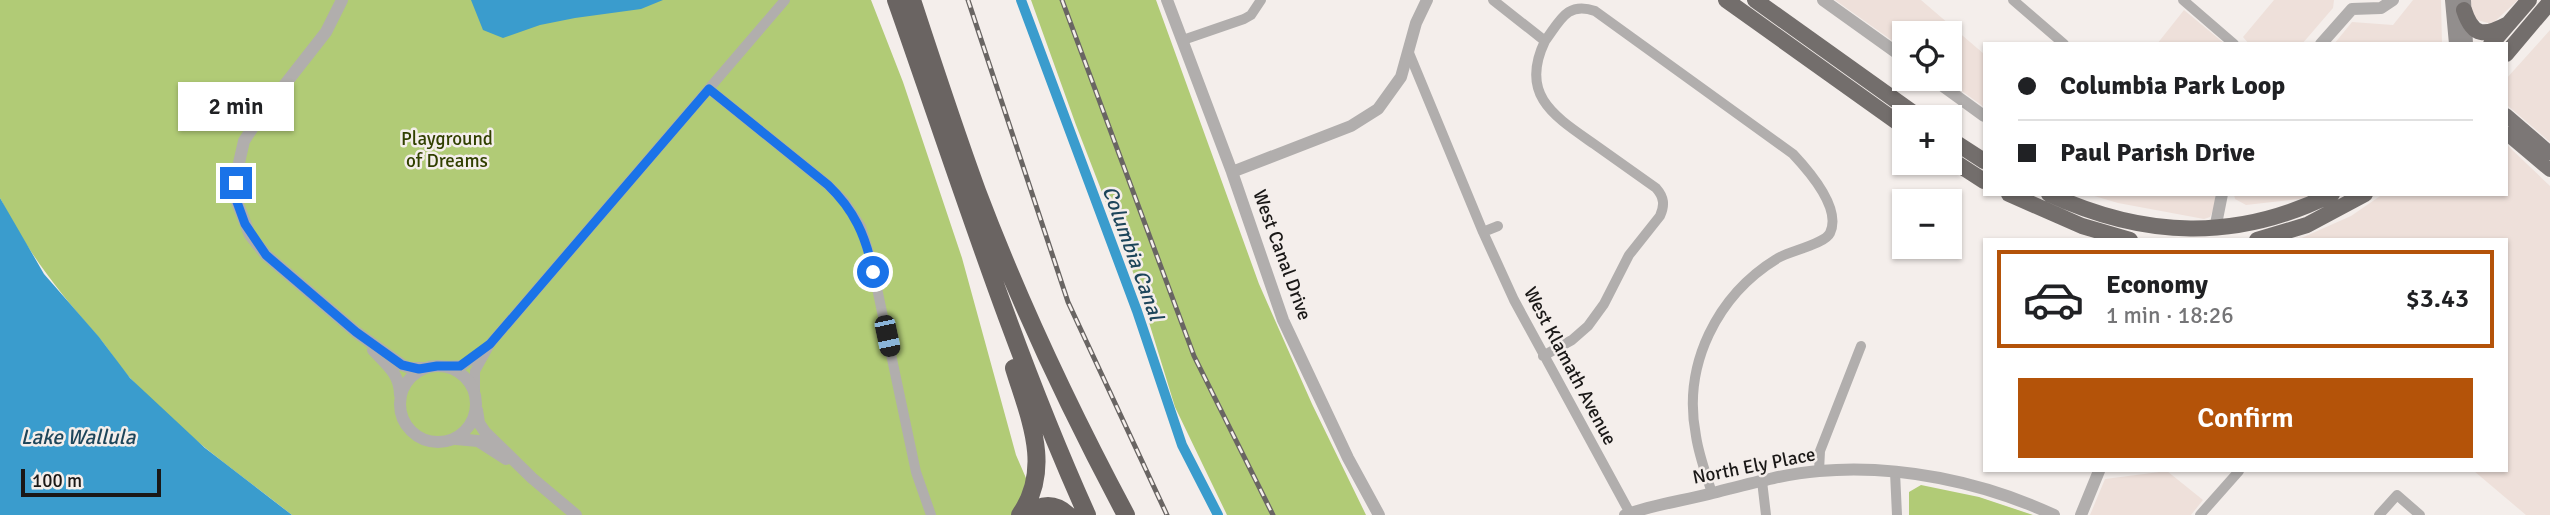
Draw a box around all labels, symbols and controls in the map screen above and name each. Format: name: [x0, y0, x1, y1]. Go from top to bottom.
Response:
map controls: [1892, 21, 1962, 259]
button: locate: [1892, 21, 1962, 91]
text: Columbia Park Loop: [2060, 70, 2285, 102]
callout: 2 min: [178, 82, 294, 130]
text: 2 min: [208, 92, 264, 121]
button: +: [1892, 105, 1962, 175]
park label: Playground of Dreams: [401, 127, 493, 173]
text: Paul Parish Drive: [2060, 137, 2255, 169]
route end: [220, 167, 252, 199]
water label: Columbia Canal: [1097, 182, 1170, 325]
street label: West Canal Drive: [1247, 186, 1317, 324]
button: −: [1892, 189, 1962, 259]
route start: [857, 256, 889, 288]
icon: car: [2022, 268, 2085, 331]
text: Economy: [2106, 269, 2208, 301]
street label: West Klamath Avenue: [1518, 283, 1622, 449]
text: $3.43: [2406, 283, 2469, 315]
text: 1 min · 18:26: [2106, 301, 2234, 330]
car: [873, 313, 902, 359]
button: Confirm: [2018, 378, 2473, 458]
water label: Lake Wallula: [21, 424, 137, 450]
street label: North Ely Place: [1690, 442, 1818, 490]
scale bar: [21, 466, 161, 498]
text: 100 m: [32, 469, 82, 493]

